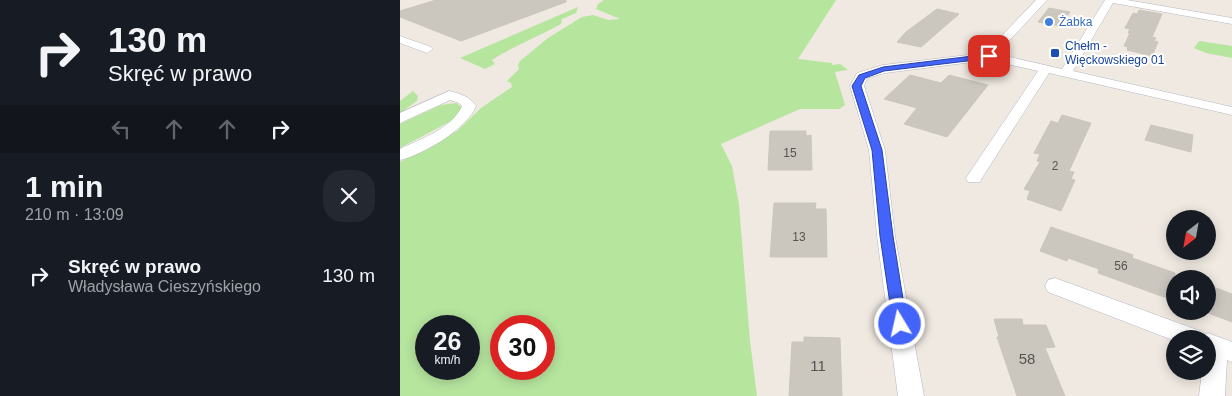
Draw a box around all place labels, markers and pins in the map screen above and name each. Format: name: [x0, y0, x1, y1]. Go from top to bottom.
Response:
place label: Żabka: [1059, 15, 1093, 29]
marker: Żabka: [1043, 16, 1055, 28]
pin: [968, 35, 1010, 77]
place label: Chełm - Więckowskiego 01: [1065, 39, 1165, 67]
marker: Chełm - Więckowskiego 01: [1049, 47, 1061, 59]

